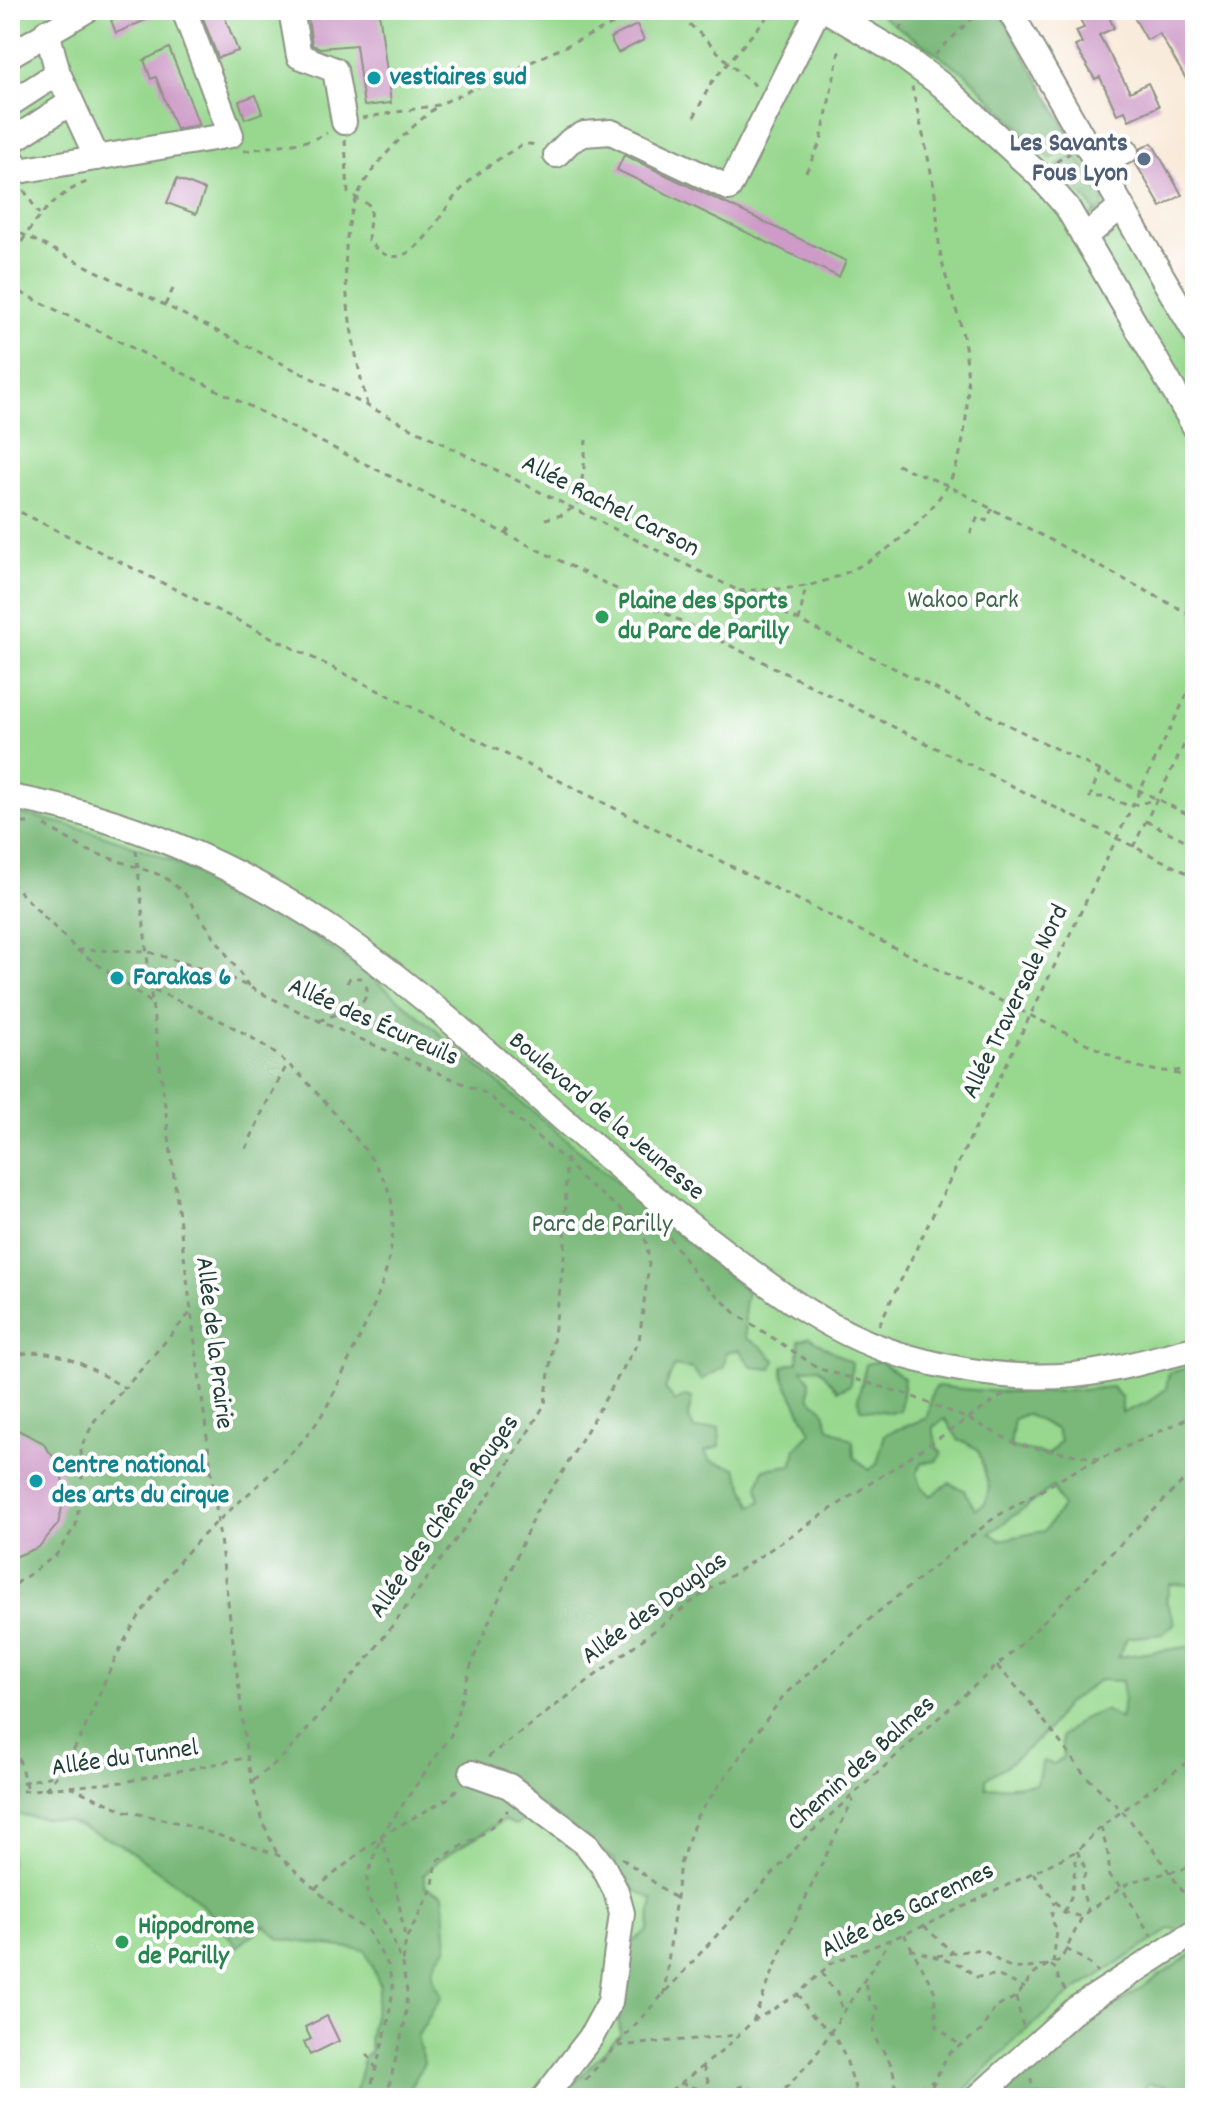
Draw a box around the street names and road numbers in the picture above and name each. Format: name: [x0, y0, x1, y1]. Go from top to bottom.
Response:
street label: Allée Rachel Carson: [515, 446, 705, 568]
street label: Allée Traversale Nord: [953, 898, 1079, 1106]
street label: Allée des Écureuils: [282, 969, 464, 1077]
street label: Boulevard de la Jeunesse: [500, 1024, 712, 1210]
street label: Allée de la Prairie: [184, 1255, 242, 1431]
street label: Allée des Chênes Rouges: [361, 1408, 529, 1626]
street label: Allée des Douglas: [574, 1543, 736, 1675]
street label: Chemin des Balmes: [780, 1687, 944, 1841]
street label: Allée du Tunnel: [49, 1730, 201, 1788]
street label: Allée des Garennes: [815, 1853, 1001, 1969]

